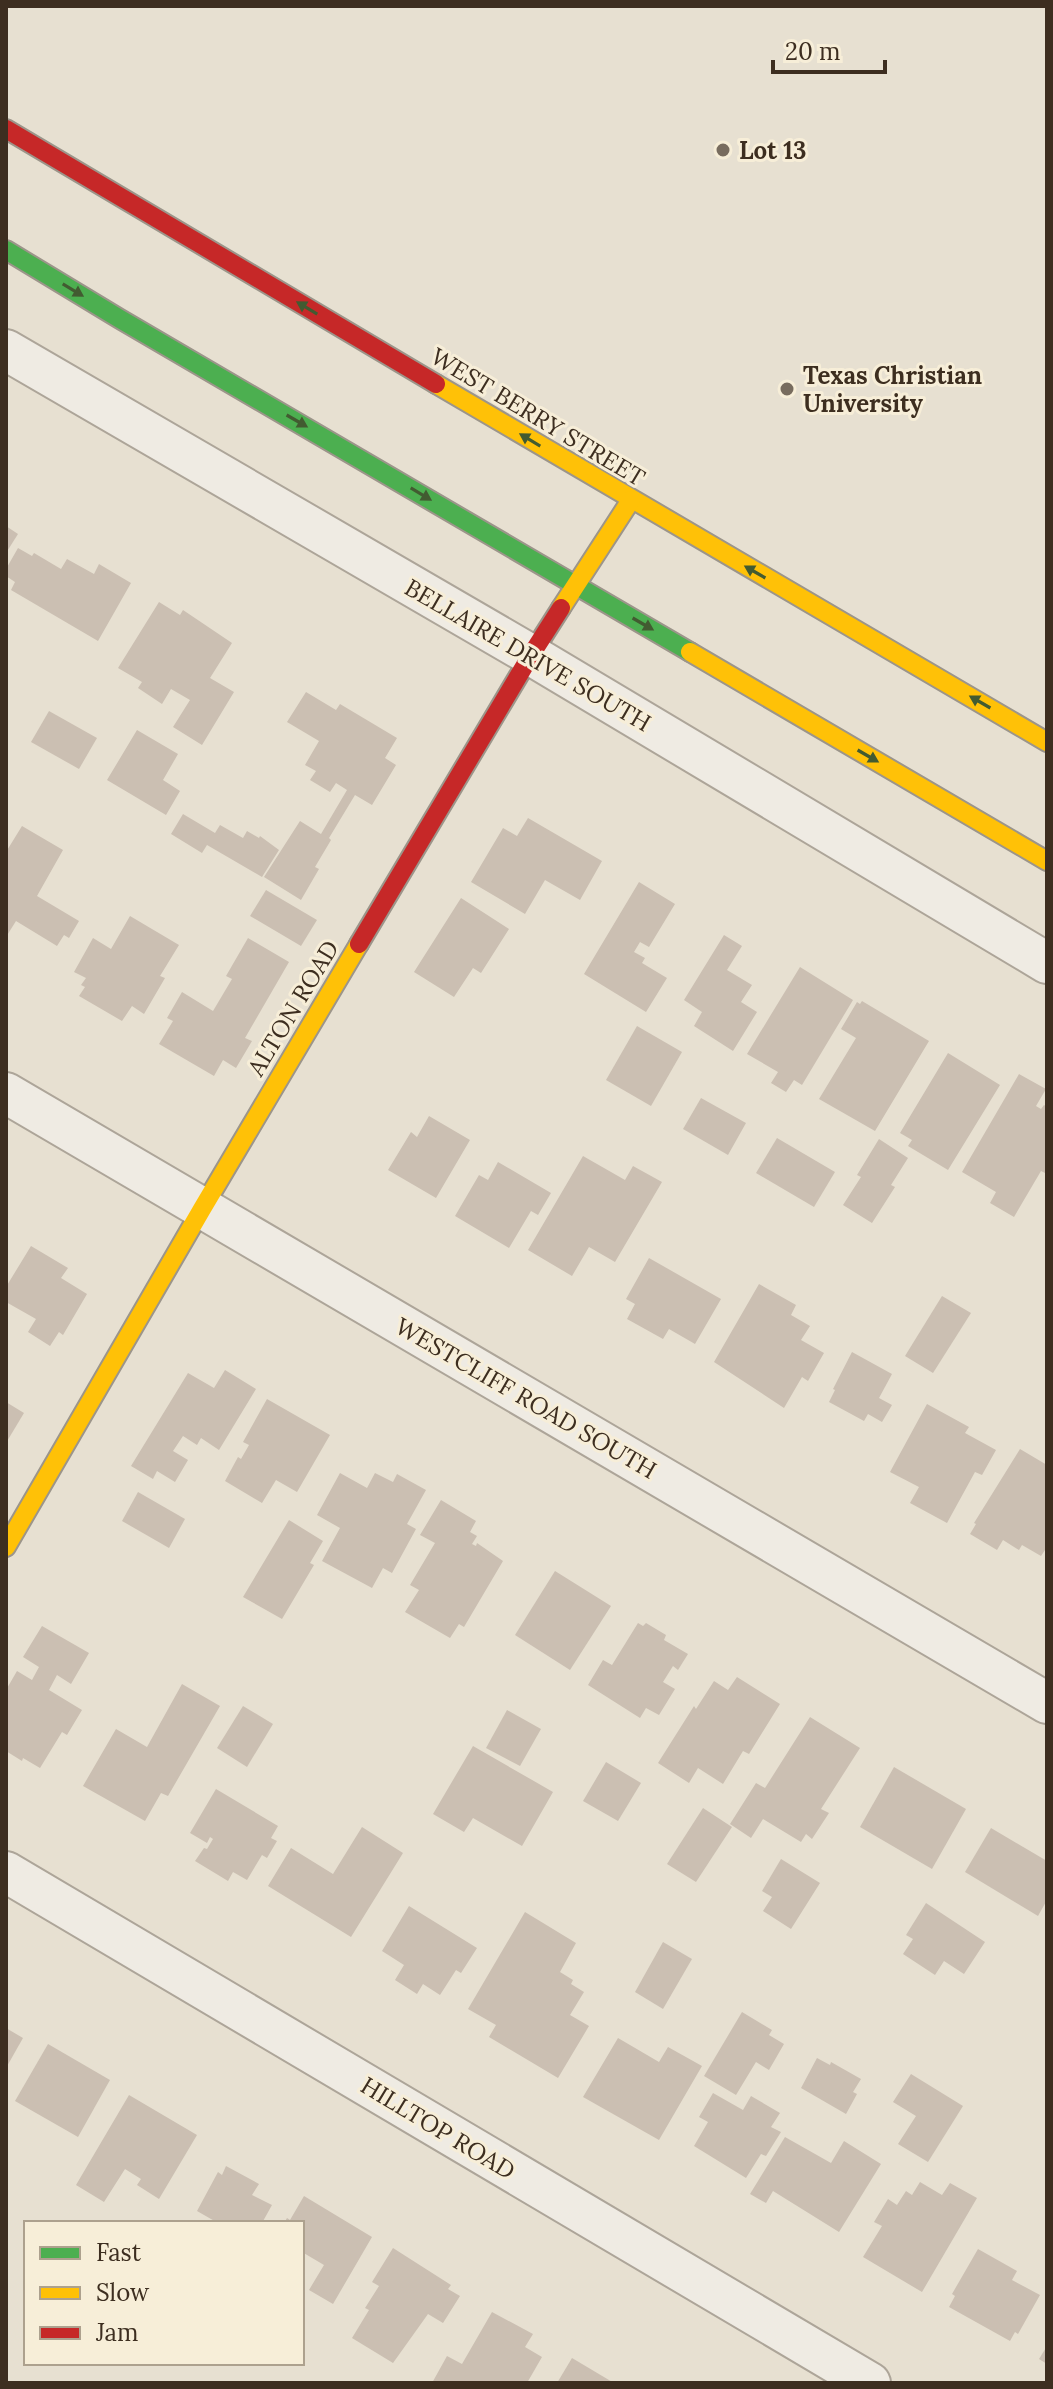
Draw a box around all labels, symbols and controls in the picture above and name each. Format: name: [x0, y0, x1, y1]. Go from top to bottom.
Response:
scale bar: [773, 24, 885, 74]
text: 20 m: [785, 36, 841, 67]
place label: Lot 13: [739, 135, 807, 166]
marker: Lot 13: [714, 141, 732, 159]
one-way arrow: [62, 283, 84, 297]
one-way arrow: [296, 301, 318, 315]
street label: WEST BERRY STREET: [425, 341, 651, 493]
place label: Texas Christian University: [803, 360, 982, 419]
marker: Texas Christian University: [778, 380, 796, 398]
one-way arrow: [286, 414, 308, 428]
one-way arrow: [519, 434, 541, 448]
one-way arrow: [410, 486, 432, 500]
one-way arrow: [744, 565, 766, 579]
street label: BELLAIRE DRIVE SOUTH: [399, 572, 657, 738]
one-way arrow: [632, 617, 654, 631]
one-way arrow: [968, 695, 991, 709]
one-way arrow: [856, 749, 879, 763]
street label: ALTON ROAD: [240, 934, 346, 1082]
street label: WESTCLIFF ROAD SOUTH: [390, 1310, 662, 1486]
street label: HILLTOP ROAD: [355, 2070, 521, 2186]
legend: [24, 2221, 304, 2365]
text: Fast: [96, 2237, 142, 2268]
text: Slow: [96, 2277, 150, 2308]
text: Jam: [95, 2317, 138, 2348]

